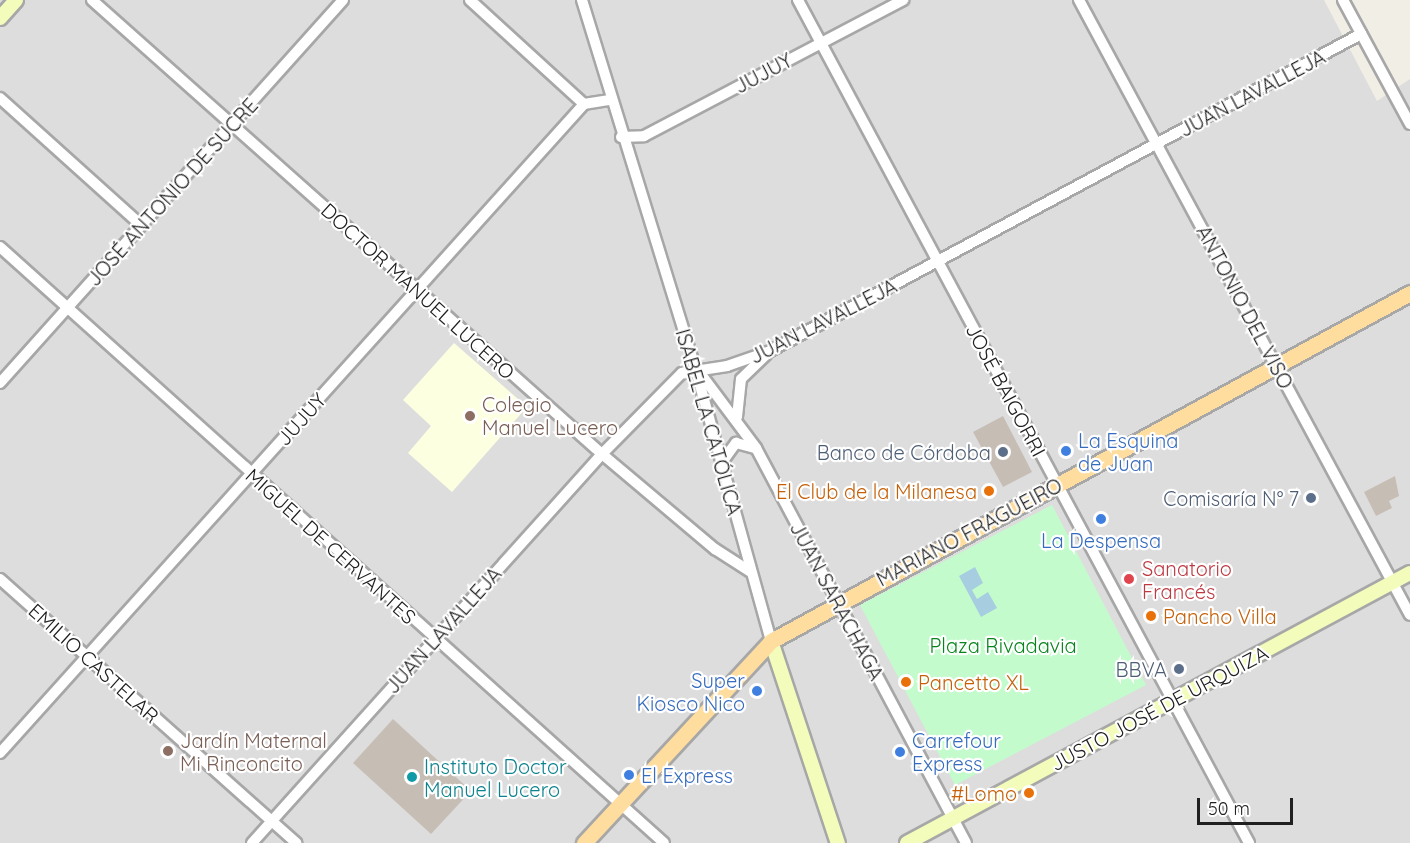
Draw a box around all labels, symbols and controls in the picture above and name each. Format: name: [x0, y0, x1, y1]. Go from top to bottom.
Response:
street label: JUAN LAVALLEJA: [1175, 44, 1329, 142]
street label: JUJUY: [730, 48, 796, 98]
street label: JOSÉ ANTONIO DE SUCRE: [81, 93, 263, 291]
street label: DOCTOR MANUEL LUCERO: [316, 198, 520, 384]
street label: ANTONIO DEL VISO: [1192, 221, 1298, 393]
street label: JUAN LAVALLEJA: [745, 273, 901, 369]
street label: JOSÉ BAIGORRI: [961, 320, 1051, 460]
street label: ISABEL LA CATÓLICA: [671, 326, 747, 518]
street label: JUJUY: [271, 388, 331, 450]
place label: Colegio Manuel Lucero: [482, 392, 618, 439]
marker: Colegio Manuel Lucero: [463, 409, 477, 423]
place label: La Esquina de Juan: [1078, 428, 1178, 475]
place label: Banco de Córdoba: [817, 440, 991, 464]
marker: La Esquina de Juan: [1059, 444, 1073, 458]
marker: Banco de Córdoba: [996, 445, 1010, 459]
street label: MIGUEL DE CERVANTES: [241, 463, 421, 629]
street label: MARIANO FRAGUEIRO: [872, 473, 1066, 591]
place label: El Club de la Milanesa: [776, 479, 977, 503]
marker: El Club de la Milanesa: [982, 484, 996, 498]
place label: Comisaría N° 7: [1163, 486, 1299, 510]
marker: Comisaría N° 7: [1304, 491, 1318, 505]
marker: La Despensa: [1094, 512, 1108, 526]
street label: JUAN SARACHAGA: [785, 518, 889, 684]
place label: La Despensa: [1041, 528, 1161, 552]
place label: Sanatorio Francés: [1142, 556, 1232, 603]
street label: JUAN LAVALLEJA: [380, 562, 506, 698]
marker: Sanatorio Francés: [1120, 570, 1138, 588]
street label: EMILIO CASTELAR: [24, 598, 164, 728]
place label: Pancho Villa: [1163, 604, 1277, 628]
marker: Pancho Villa: [1144, 609, 1158, 623]
park label: Plaza Rivadavia: [929, 633, 1077, 657]
street label: JUSTO JOSÉ DE URQUIZA: [1046, 640, 1272, 776]
place label: BBVA: [1116, 657, 1167, 681]
marker: BBVA: [1172, 662, 1186, 676]
place label: Super Kiosco Nico: [637, 668, 745, 715]
place label: Pancetto XL: [918, 670, 1029, 694]
marker: Pancetto XL: [899, 675, 913, 689]
marker: Super Kiosco Nico: [750, 684, 764, 698]
place label: Jardín Maternal Mi Rinconcito: [180, 728, 327, 775]
place label: Carrefour Express: [912, 728, 1001, 775]
marker: Jardín Maternal Mi Rinconcito: [161, 744, 175, 758]
marker: Carrefour Express: [893, 745, 907, 759]
place label: Instituto Doctor Manuel Lucero: [424, 754, 567, 801]
place label: El Express: [641, 763, 733, 787]
marker: El Express: [622, 768, 636, 782]
marker: Instituto Doctor Manuel Lucero: [405, 770, 419, 784]
place label: #Lomo: [951, 781, 1017, 805]
marker: #Lomo: [1022, 786, 1036, 800]
scale bar: [1200, 786, 1296, 824]
text: 50 m: [1208, 797, 1250, 820]

